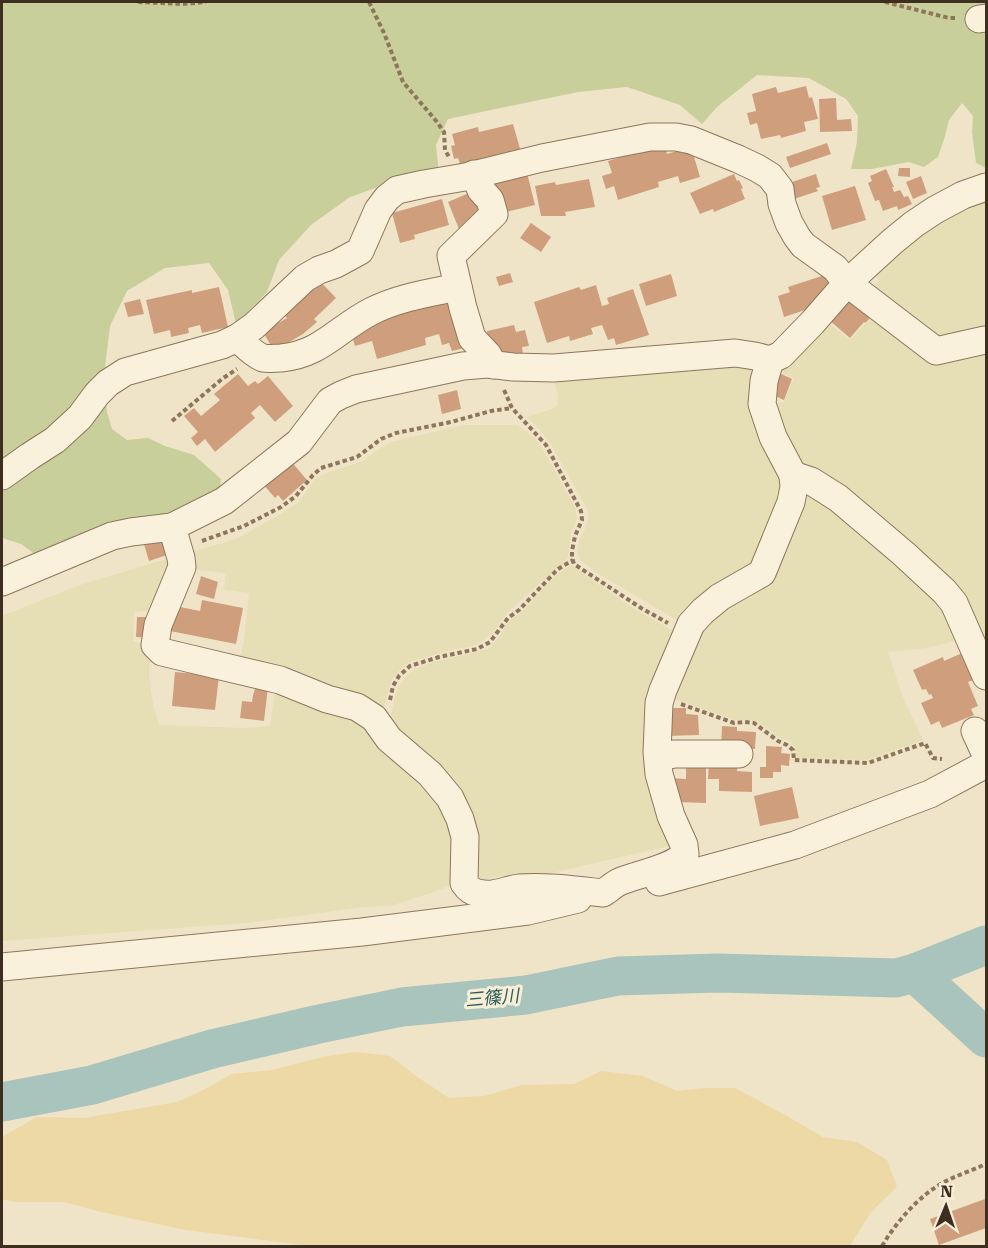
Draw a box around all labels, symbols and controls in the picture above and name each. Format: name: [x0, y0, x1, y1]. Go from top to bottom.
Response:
water label: 三篠川: [464, 985, 522, 1010]
north arrow: [916, 1176, 976, 1236]
text: N: [940, 1182, 953, 1201]

